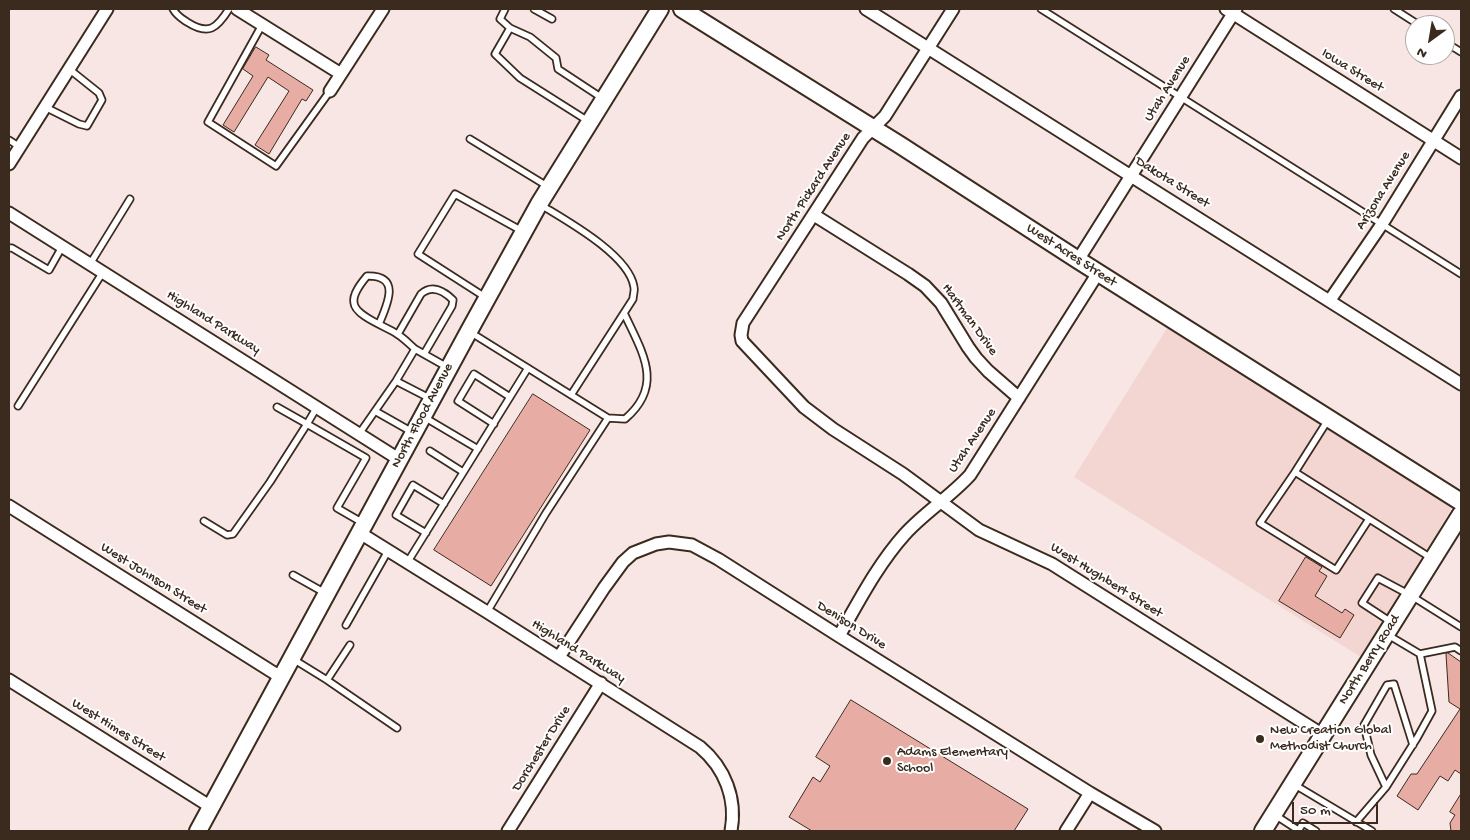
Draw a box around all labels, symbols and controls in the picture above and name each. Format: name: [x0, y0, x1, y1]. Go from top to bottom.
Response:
north arrow: [1405, 15, 1455, 65]
text: N: [1414, 43, 1431, 62]
street label: Iowa Street: [1318, 45, 1386, 97]
street label: Utah Avenue: [1141, 53, 1195, 125]
street label: North Pickard Avenue: [773, 130, 855, 244]
street label: Arizona Avenue: [1353, 149, 1415, 233]
street label: Dakota Street: [1132, 153, 1212, 213]
street label: West Acres Street: [1023, 221, 1119, 291]
street label: Hartman Drive: [937, 281, 1001, 359]
street label: Highland Parkway: [163, 287, 263, 359]
street label: North Flood Avenue: [388, 361, 458, 471]
street label: Utah Avenue: [945, 405, 1001, 477]
street label: West Johnson Street: [97, 540, 209, 618]
street label: West Hughbert Street: [1047, 540, 1165, 622]
street label: Denison Drive: [813, 598, 889, 654]
street label: North Berry Road: [1336, 612, 1404, 708]
street label: Highland Parkway: [528, 616, 628, 688]
street label: West Himes Street: [68, 695, 168, 767]
street label: Dorchester Drive: [509, 703, 575, 795]
place label: New Creation Global Methodist Church: [1270, 723, 1391, 756]
marker: New Creation Global Methodist Church: [1254, 733, 1266, 745]
place label: Adams Elementary School: [897, 745, 1008, 778]
marker: Adams Elementary School: [881, 755, 893, 767]
scale bar: [1295, 792, 1381, 824]
text: 50 m: [1300, 802, 1331, 820]

